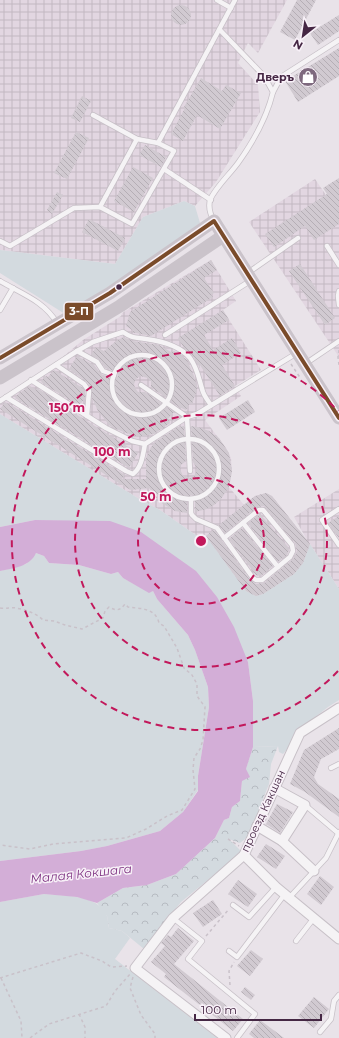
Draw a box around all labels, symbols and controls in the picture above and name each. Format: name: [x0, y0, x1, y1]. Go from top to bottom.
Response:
north arrow: [283, 16, 323, 56]
text: N: [291, 36, 305, 53]
shop icon: Дверъ: [297, 66, 319, 88]
place label: Дверъ: [256, 70, 294, 84]
unlabelled marker: [114, 282, 124, 292]
line badge: 3-П: [64, 302, 94, 321]
text: 3-П: [68, 304, 89, 318]
text: 150 m: [49, 400, 85, 415]
text: 100 m: [94, 444, 130, 459]
text: 50 m: [140, 489, 172, 504]
centre of rings: [194, 534, 208, 548]
street label: проезд Какшан: [238, 768, 288, 854]
water label: Малая Кокшага: [29, 861, 132, 886]
scale bar: [195, 996, 321, 1022]
text: 100 m: [201, 1002, 237, 1017]

